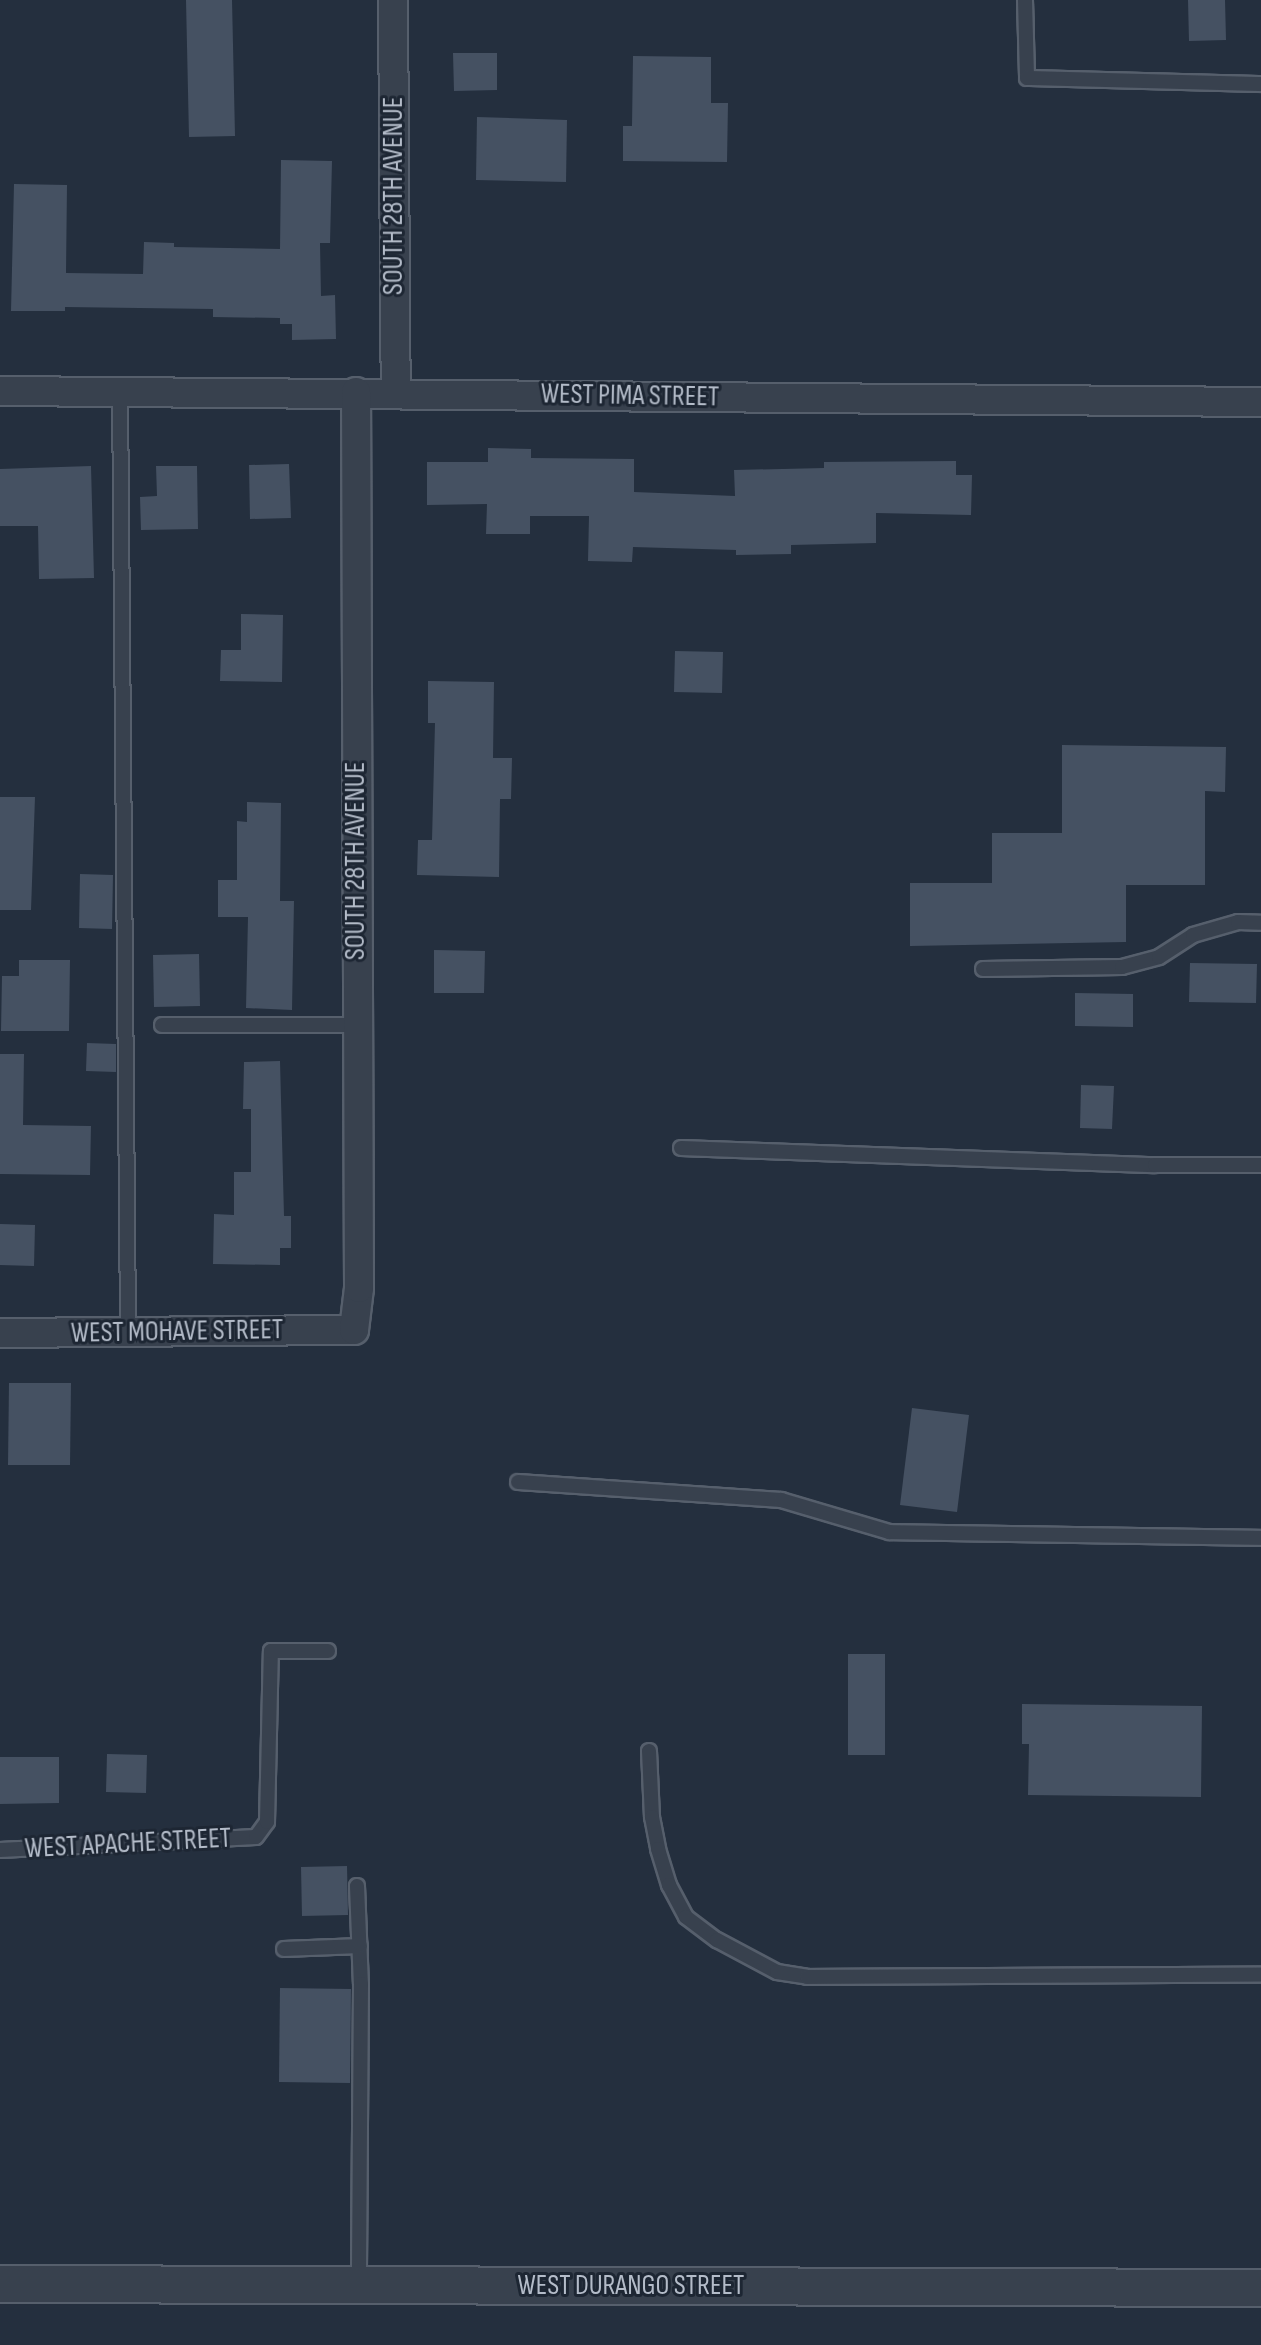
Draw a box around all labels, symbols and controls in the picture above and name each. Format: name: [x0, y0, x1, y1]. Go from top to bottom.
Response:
street label: SOUTH 28TH AVENUE: [377, 97, 411, 295]
street label: WEST PIMA STREET: [540, 378, 720, 414]
street label: SOUTH 28TH AVENUE: [339, 762, 373, 960]
street label: WEST MOHAVE STREET: [71, 1313, 283, 1351]
street label: WEST APACHE STREET: [24, 1822, 232, 1866]
street label: WEST DURANGO STREET: [518, 2269, 744, 2303]

